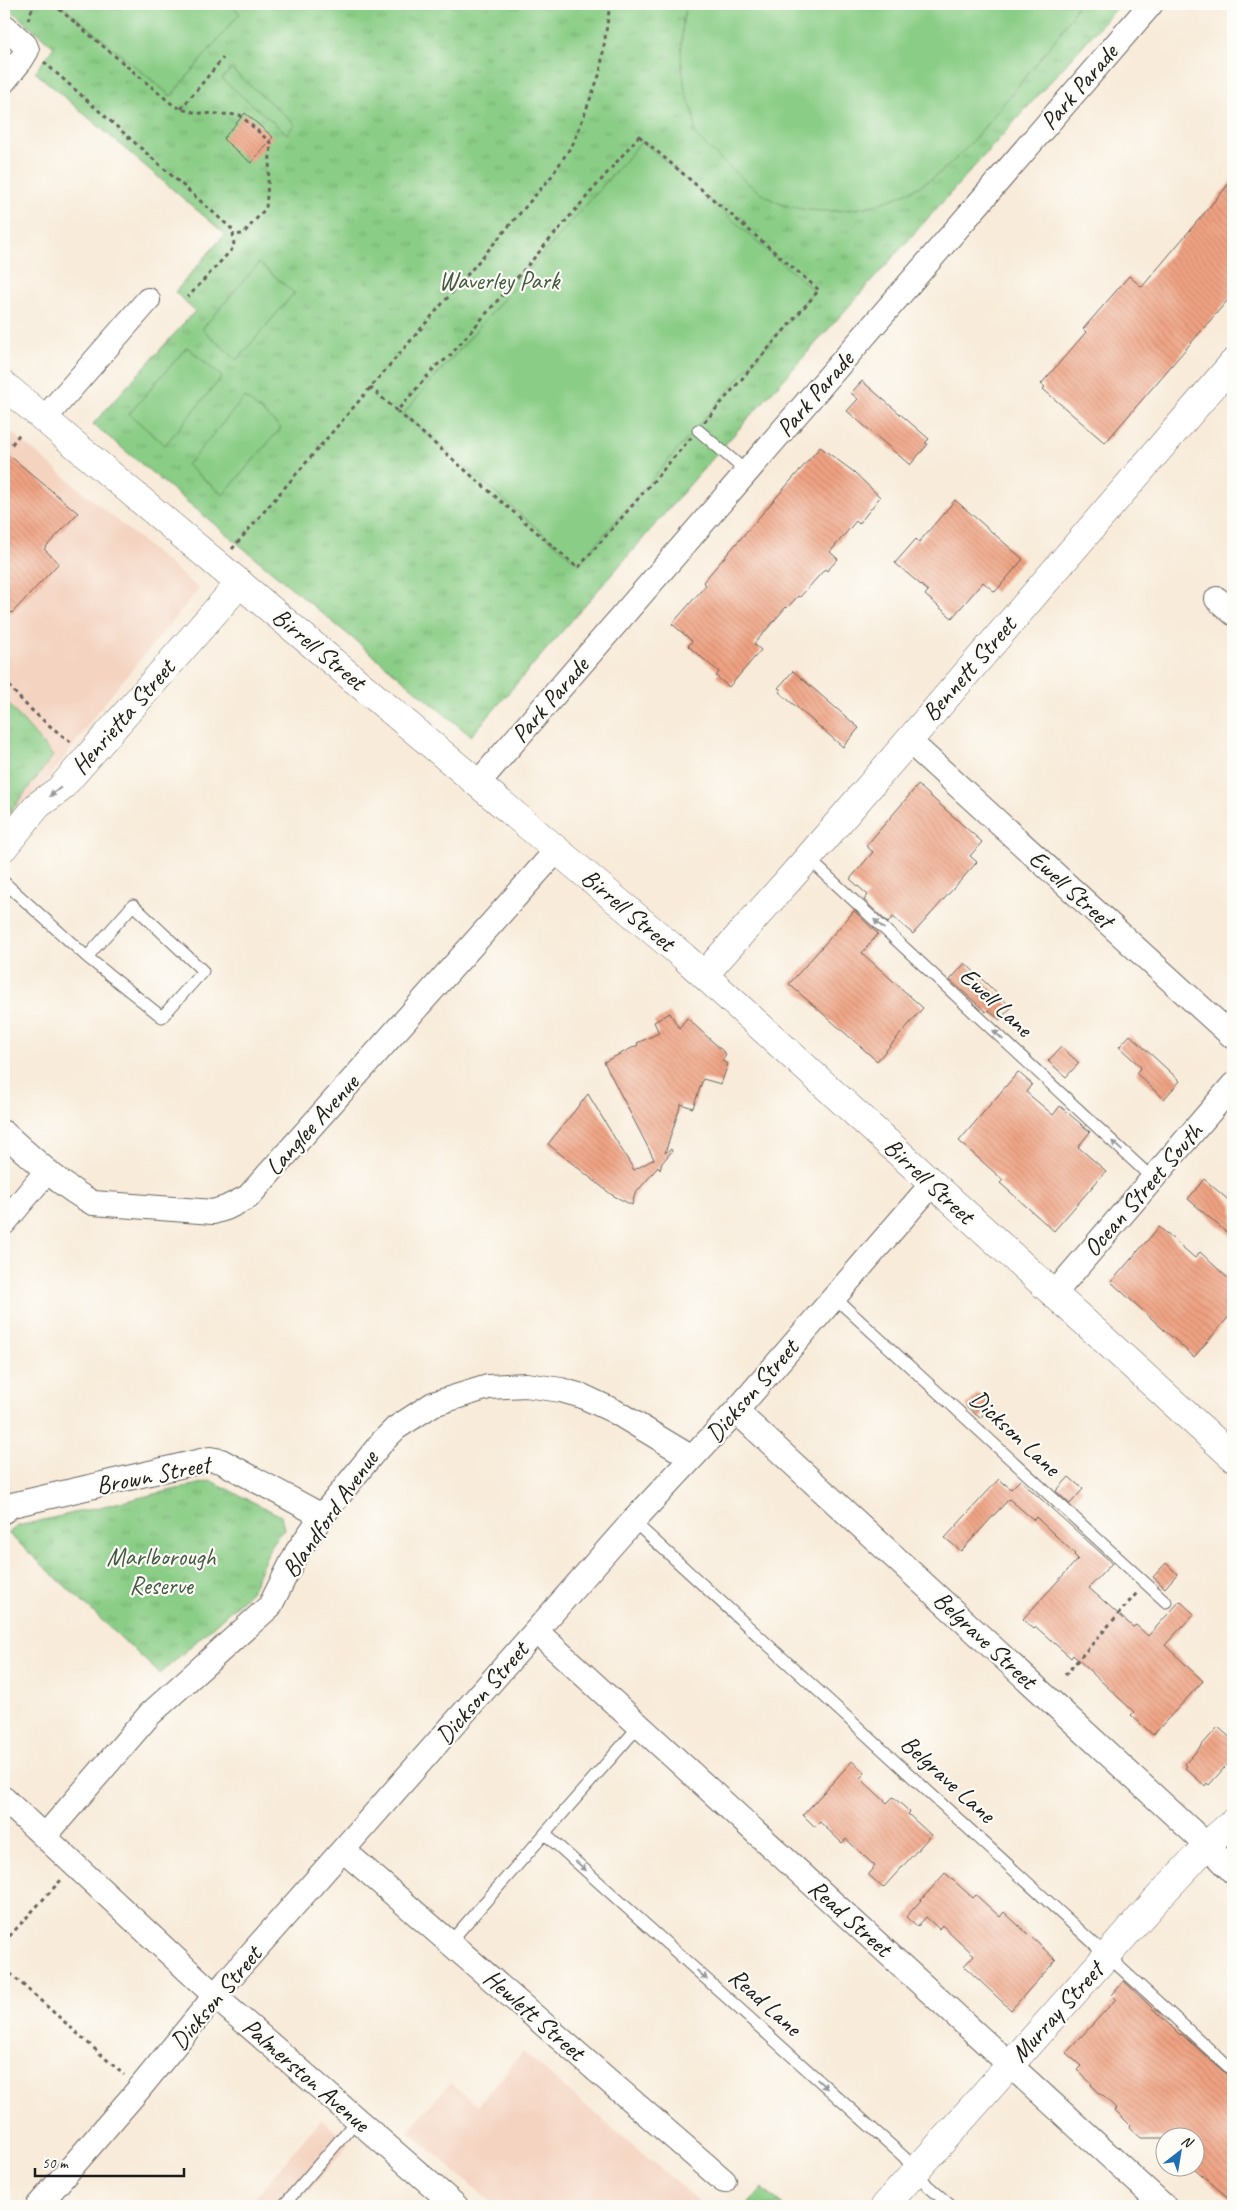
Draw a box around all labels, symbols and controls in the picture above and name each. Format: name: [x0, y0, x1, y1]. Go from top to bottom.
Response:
street label: Park Parade: [1033, 36, 1126, 136]
park label: Waverley Park: [439, 265, 561, 297]
street label: Park Parade: [769, 343, 862, 443]
street label: Birrell Street: [266, 601, 374, 699]
street label: Bennett Street: [915, 608, 1025, 728]
street label: Park Parade: [504, 649, 597, 749]
street label: Henrietta Street: [64, 651, 184, 781]
one-way arrow: [49, 787, 62, 798]
street label: Ewell Street: [1022, 843, 1123, 938]
street label: Birrell Street: [575, 862, 683, 960]
one-way arrow: [874, 918, 886, 930]
street label: Ewell Lane: [953, 960, 1041, 1045]
one-way arrow: [993, 1029, 1005, 1041]
street label: Langlee Avenue: [258, 1066, 367, 1182]
street label: Ocean Street South: [1076, 1115, 1211, 1263]
street label: Birrell Street: [877, 1131, 983, 1233]
one-way arrow: [1111, 1140, 1124, 1151]
street label: Dickson Street: [699, 1331, 807, 1449]
street label: Dickson Lane: [963, 1383, 1068, 1484]
street label: Blandford Avenue: [274, 1443, 387, 1584]
street label: Brown Street: [93, 1448, 216, 1502]
park label: Marlborough Reserve: [106, 1541, 216, 1602]
street label: Belgrave Street: [927, 1584, 1045, 1698]
street label: Dickson Street: [429, 1633, 537, 1751]
street label: Belgrave Lane: [894, 1728, 1004, 1831]
one-way arrow: [574, 1861, 587, 1872]
street label: Read Street: [802, 1872, 900, 1966]
street label: Dickson Street: [163, 1937, 271, 2057]
street label: Murray Street: [1004, 1952, 1113, 2069]
street label: Read Lane: [722, 1961, 810, 2044]
street label: Hewlett Street: [477, 1962, 593, 2070]
one-way arrow: [695, 1969, 707, 1981]
street label: Palmerston Avenue: [236, 2011, 378, 2140]
one-way arrow: [816, 2078, 828, 2090]
north arrow: [1154, 2128, 1204, 2178]
text: N: [1178, 2132, 1197, 2152]
scale bar: [35, 2145, 184, 2177]
text: 50 m: [42, 2154, 69, 2173]

